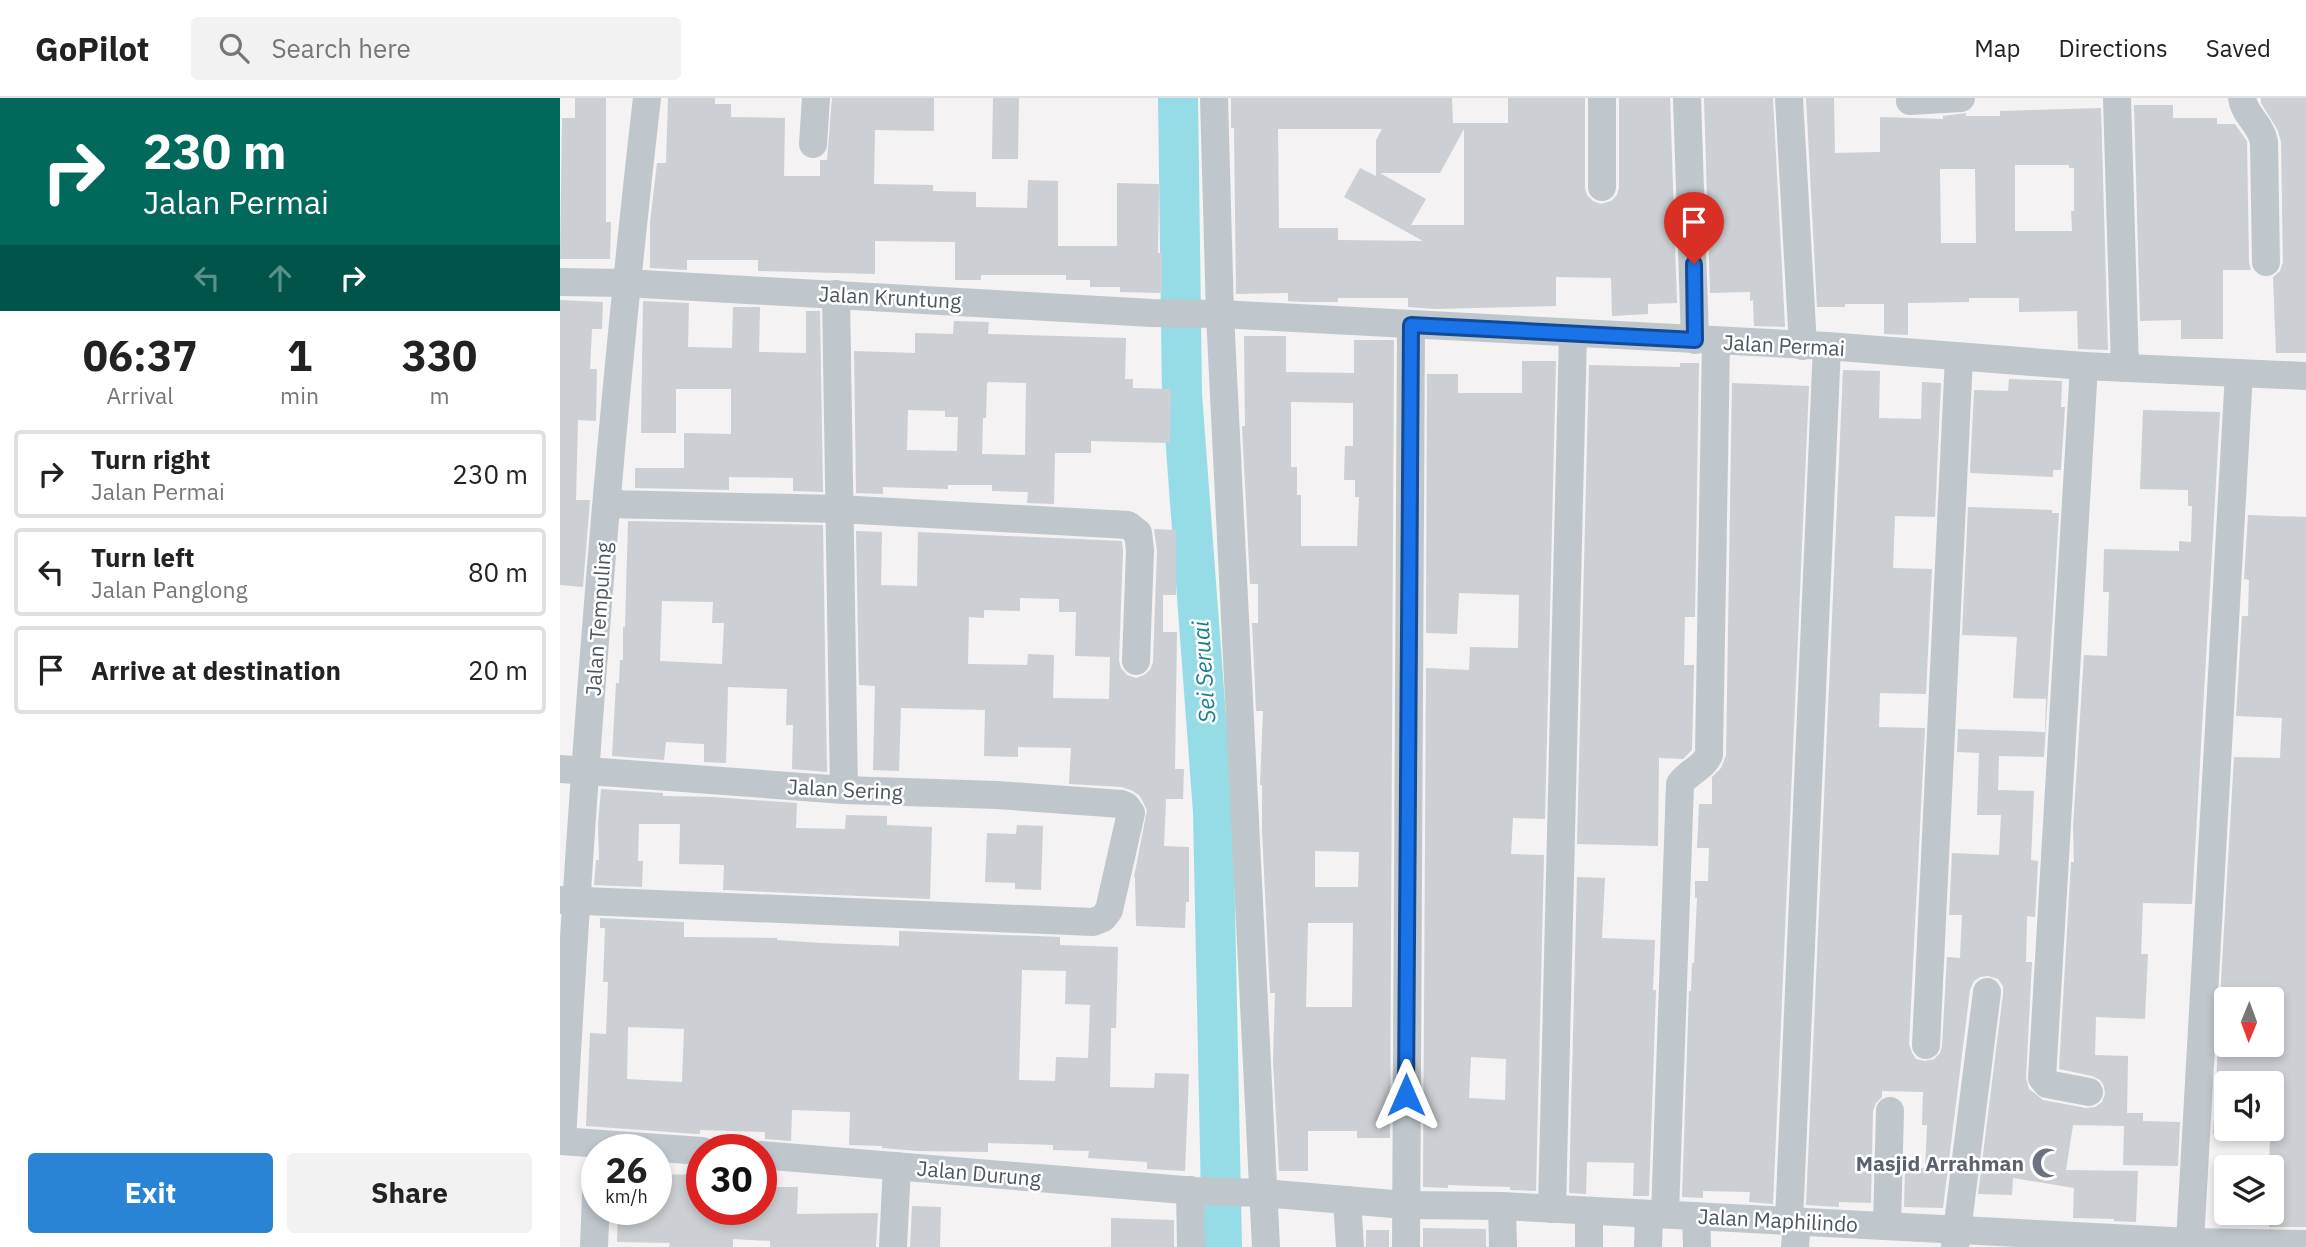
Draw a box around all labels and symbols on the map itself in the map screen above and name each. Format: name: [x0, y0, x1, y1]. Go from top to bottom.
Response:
pin: [1664, 192, 1724, 264]
street label: Jalan Kruntung: [818, 279, 962, 315]
street label: Jalan Permai: [1722, 328, 1846, 362]
street label: Jalan Tempuling: [579, 541, 617, 697]
water label: Sei Seruai: [1184, 619, 1222, 724]
street label: Jalan Sering: [787, 772, 903, 806]
north arrow: [2214, 987, 2284, 1057]
position arrow: [1369, 1058, 1443, 1132]
speed limit sign: 30: [686, 1134, 777, 1225]
mosque icon: Masjid Arrahman: [2030, 1146, 2064, 1180]
place label: Masjid Arrahman: [1856, 1149, 2024, 1177]
street label: Jalan Durung: [916, 1154, 1042, 1192]
street label: Jalan Maphilindo: [1697, 1202, 1859, 1238]

